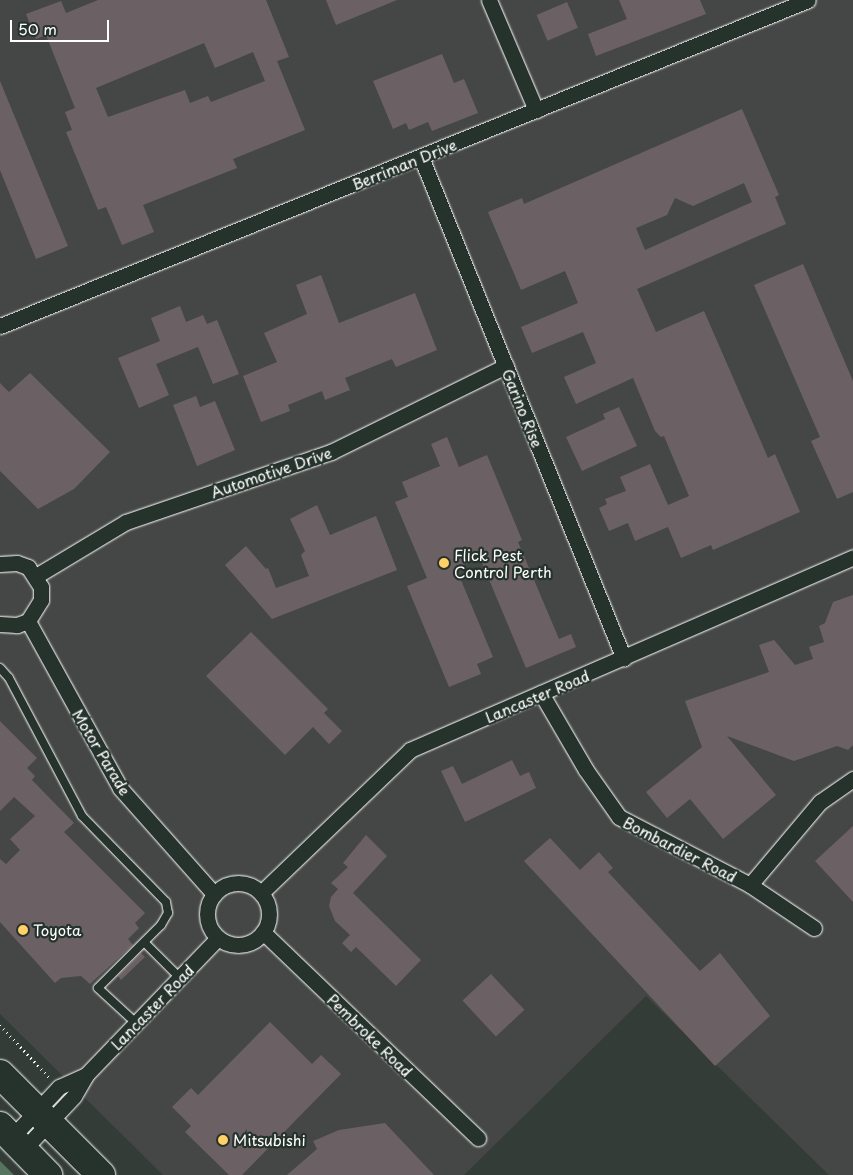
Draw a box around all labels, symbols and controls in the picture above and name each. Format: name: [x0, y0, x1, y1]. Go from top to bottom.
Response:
scale bar: [12, 10, 111, 42]
text: 50 m: [18, 17, 57, 40]
street label: Berriman Drive: [349, 135, 459, 193]
street label: Garino Rise: [499, 366, 547, 450]
street label: Automotive Drive: [208, 443, 334, 501]
place label: Flick Pest Control Perth: [454, 545, 552, 580]
marker: Flick Pest Control Perth: [438, 557, 450, 569]
street label: Lancaster Road: [482, 666, 592, 726]
street label: Motor Parade: [69, 705, 135, 799]
street label: Bombardier Road: [620, 813, 740, 885]
place label: Toyota: [33, 921, 81, 939]
marker: Toyota: [17, 924, 29, 936]
street label: Lancaster Road: [106, 960, 198, 1054]
street label: Pembroke Road: [323, 990, 417, 1080]
place label: Mitsubishi: [233, 1131, 306, 1149]
marker: Mitsubishi: [217, 1134, 229, 1146]

